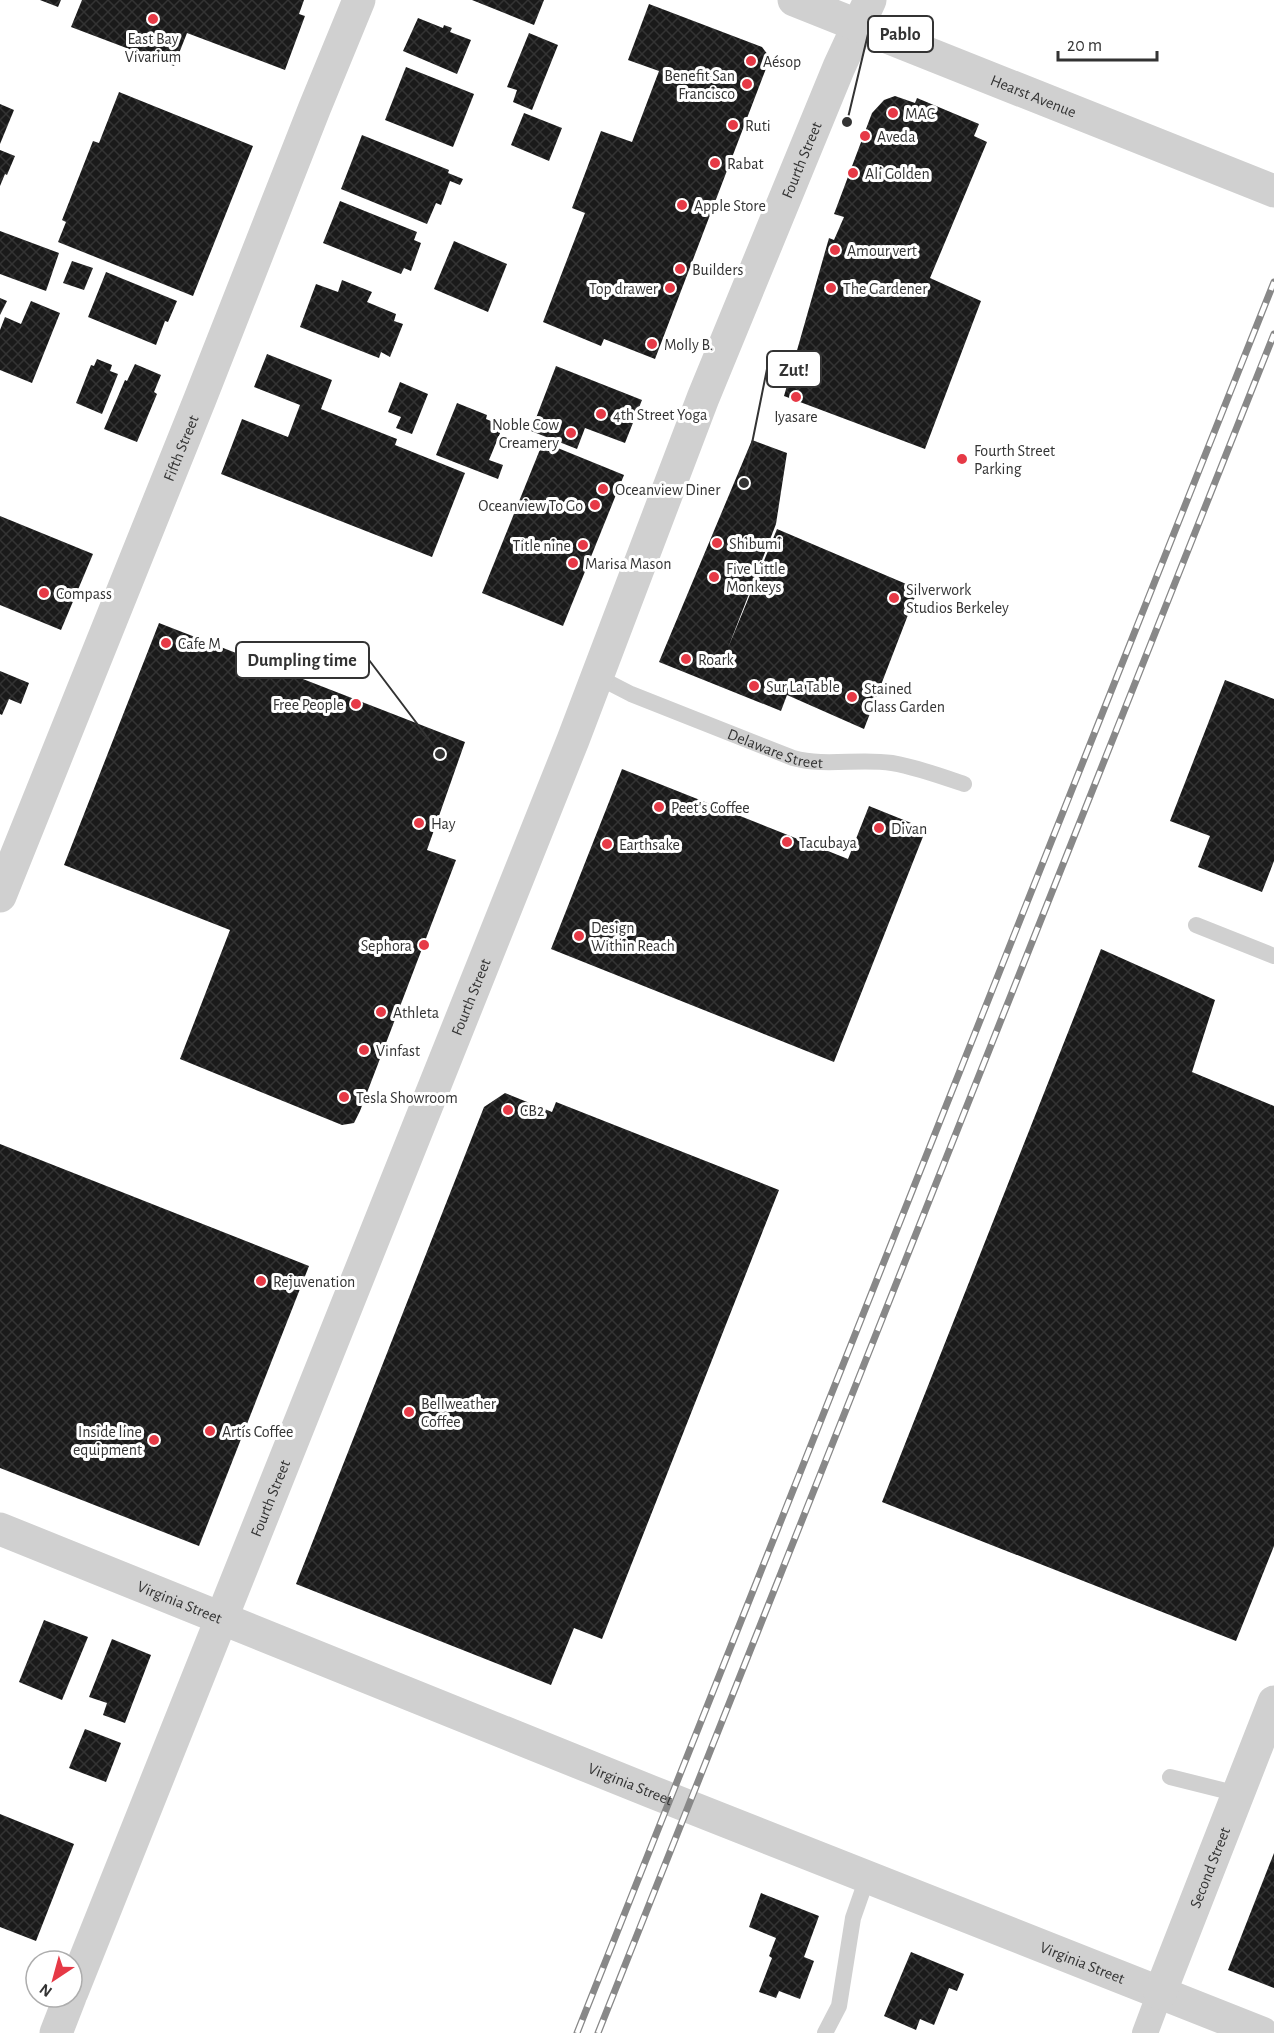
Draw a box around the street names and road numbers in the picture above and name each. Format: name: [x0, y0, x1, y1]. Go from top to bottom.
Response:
street label: Hearst Avenue: [988, 72, 1078, 121]
street label: Fourth Street: [779, 120, 825, 201]
street label: Fifth Street: [161, 413, 202, 484]
street label: Delaware Street: [725, 726, 823, 771]
street label: Fourth Street: [449, 956, 494, 1038]
street label: Fourth Street: [248, 1458, 293, 1539]
street label: Virginia Street: [135, 1578, 224, 1627]
street label: Virginia Street: [586, 1760, 675, 1808]
street label: Second Street: [1187, 1825, 1233, 1910]
street label: Virginia Street: [1038, 1939, 1127, 1987]

